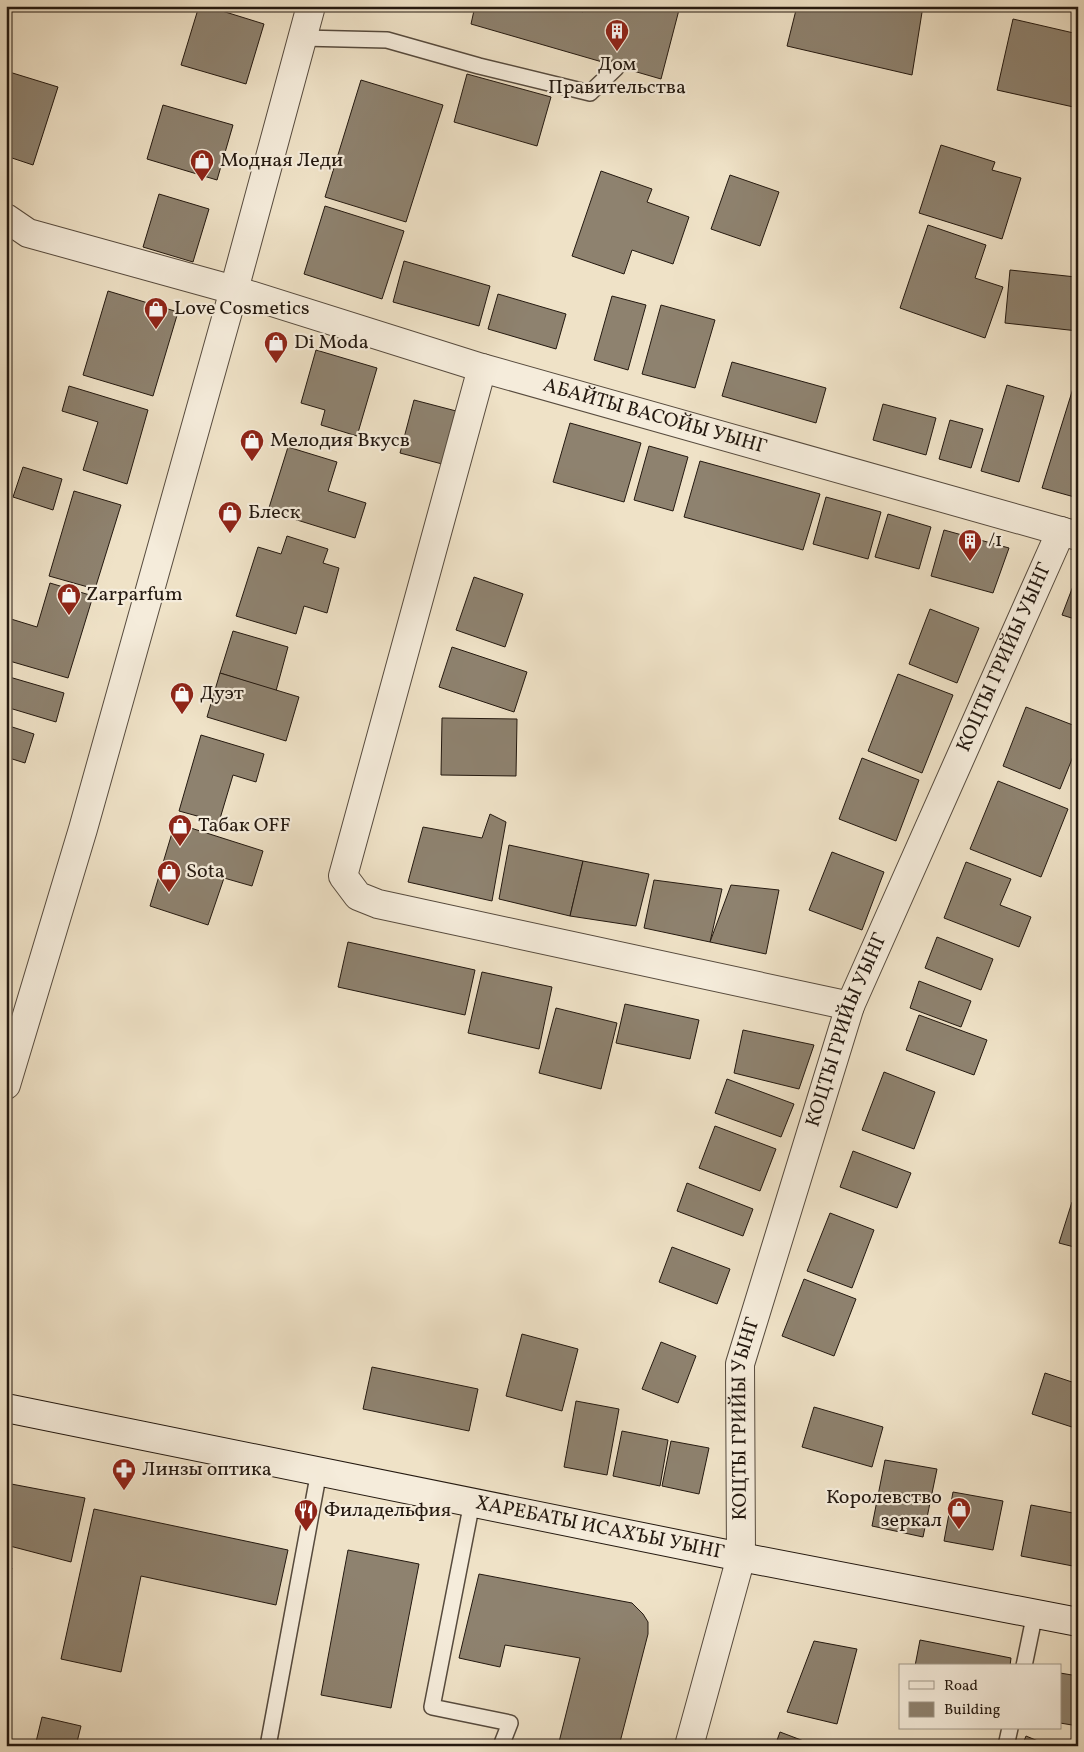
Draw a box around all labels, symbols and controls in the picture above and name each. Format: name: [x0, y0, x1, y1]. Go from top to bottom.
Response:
building icon: Дом Правительства: [604, 18, 630, 52]
place label: Дом Правительства: [548, 51, 686, 102]
place label: Модная Леди: [220, 147, 343, 175]
shop icon: Модная Леди: [189, 148, 215, 182]
place label: Love Cosmetics: [174, 295, 309, 323]
shop icon: Love Cosmetics: [143, 296, 169, 330]
place label: Di Moda: [294, 329, 369, 357]
shop icon: Di Moda: [263, 330, 289, 364]
street label: АБАЙТЫ ВАСОЙЫ УЫНГ: [539, 372, 770, 462]
place label: Мелодия Вкусв: [270, 427, 410, 455]
shop icon: Мелодия Вкусв: [239, 428, 265, 462]
place label: Блеск: [248, 499, 301, 527]
shop icon: Блеск: [217, 500, 243, 534]
place label: /1: [988, 527, 1002, 555]
building icon: /1: [957, 528, 983, 562]
street label: КОЦТЫ ГРИЙЫ УЫНГ: [950, 558, 1059, 757]
place label: Zarparfum: [86, 581, 183, 609]
shop icon: Zarparfum: [56, 582, 82, 616]
place label: Дуэт: [200, 680, 244, 708]
shop icon: Дуэт: [169, 681, 195, 715]
place label: Табак OFF: [198, 812, 291, 840]
shop icon: Табак OFF: [167, 813, 193, 847]
place label: Sota: [186, 858, 225, 886]
shop icon: Sota: [156, 859, 182, 893]
street label: КОЦТЫ ГРИЙЫ УЫНГ: [800, 928, 895, 1131]
street label: КОЦТЫ ГРИЙЫ УЫНГ: [726, 1314, 768, 1521]
place label: Линзы оптика: [142, 1456, 272, 1484]
pharmacy icon: Линзы оптика: [111, 1457, 137, 1491]
place label: Королевство зеркал: [826, 1484, 942, 1535]
street label: ХАРЕБАТЫ ИСАХЪЫ УЫНГ: [473, 1489, 727, 1567]
shop icon: Королевство зеркал: [946, 1496, 972, 1530]
place label: Филадельфия: [324, 1497, 451, 1525]
restaurant icon: Филадельфия: [293, 1498, 319, 1532]
legend: [899, 1664, 1062, 1730]
text: Road: [944, 1676, 978, 1697]
text: Building: [944, 1700, 1001, 1721]

